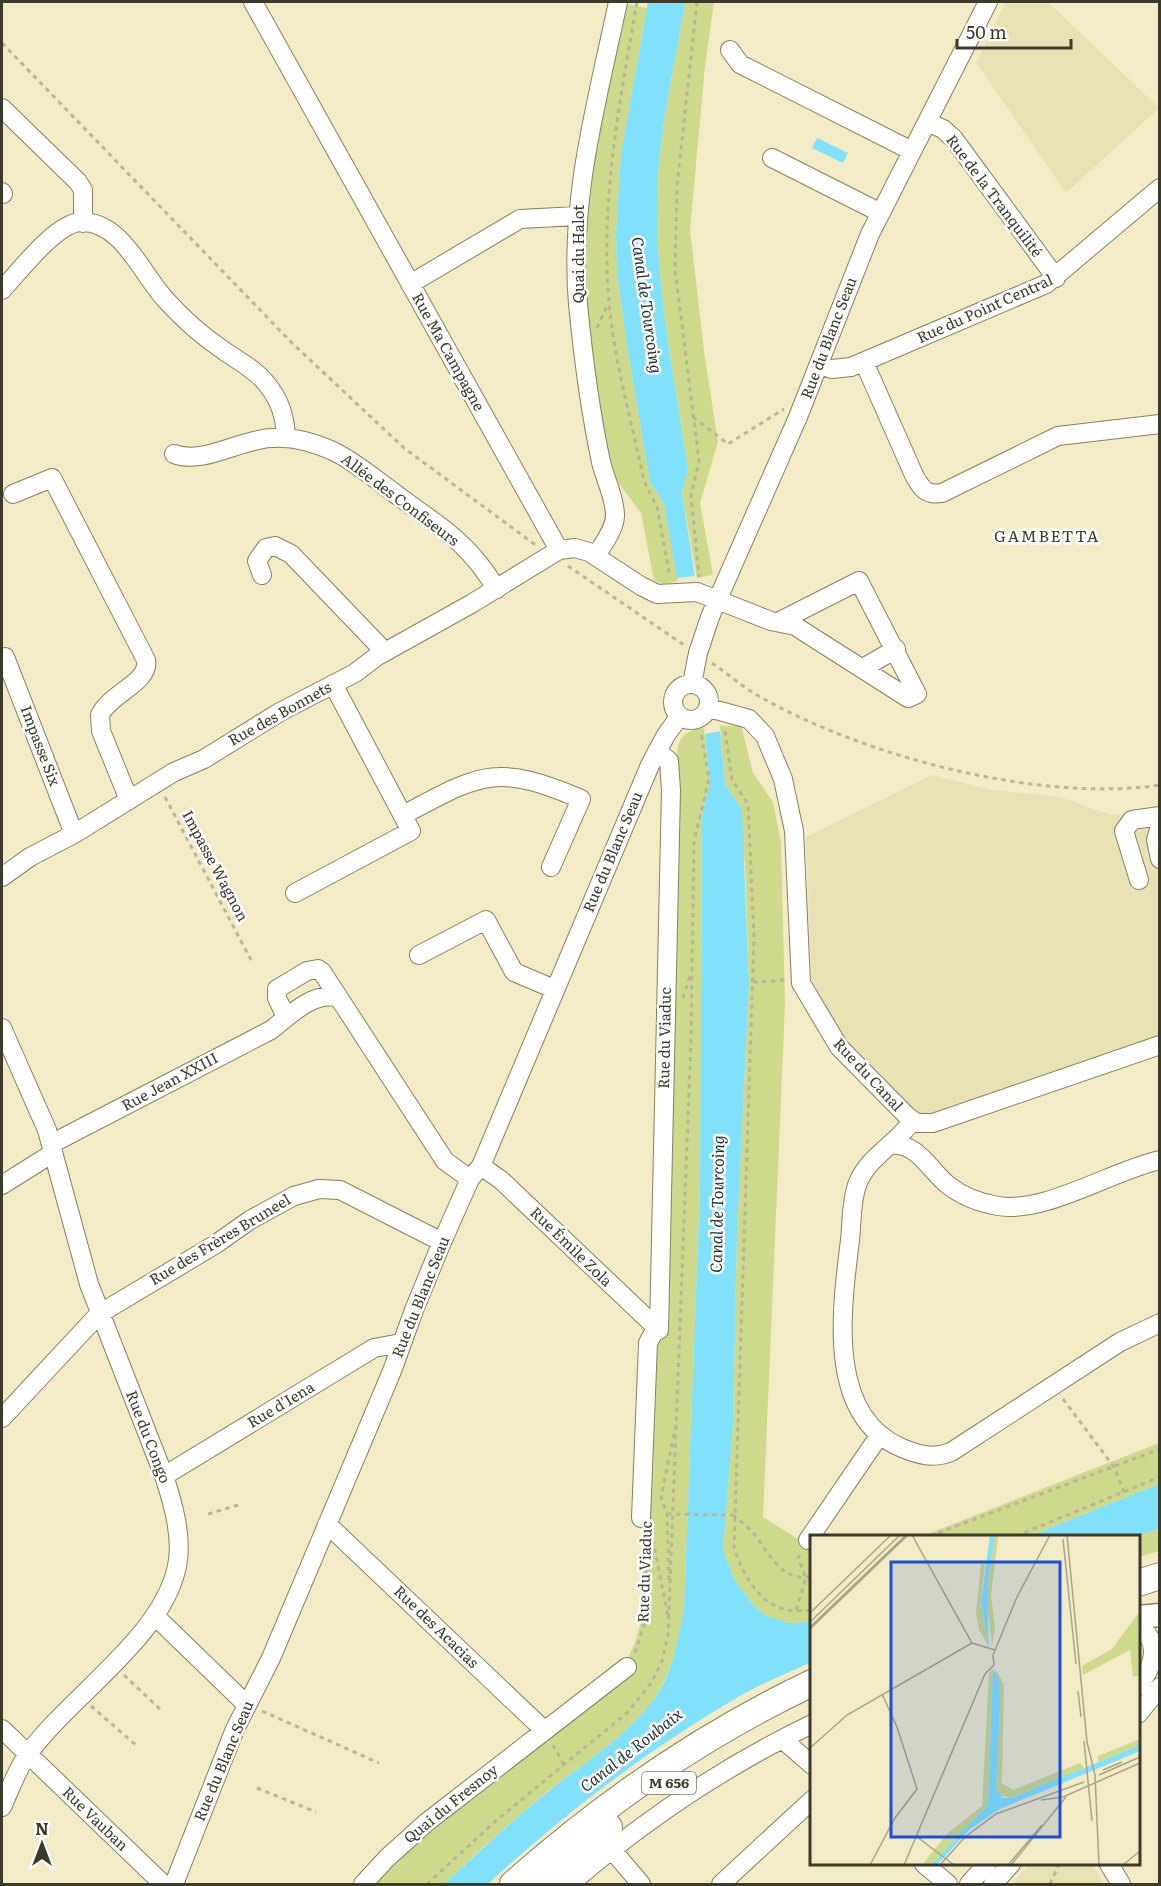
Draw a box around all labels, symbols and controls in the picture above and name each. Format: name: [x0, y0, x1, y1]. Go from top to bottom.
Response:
scale bar: [957, 12, 1071, 50]
text: 50 m: [966, 18, 1007, 45]
street label: Rue de la Tranquilité: [941, 129, 1049, 262]
street label: Quai du Halot: [566, 205, 589, 303]
water label: Canal de Tourcoing: [627, 235, 669, 375]
street label: Rue du Point Central: [913, 267, 1056, 348]
street label: Rue du Blanc Seau: [794, 273, 862, 402]
street label: Rue Ma Campagne: [407, 288, 492, 415]
street label: Allée des Confiseurs: [337, 447, 465, 551]
district label: GAMBETTA: [994, 523, 1100, 547]
street label: Rue des Bonnets: [223, 675, 335, 751]
street label: Impasse Six: [16, 702, 67, 790]
street label: Rue du Blanc Seau: [576, 787, 648, 915]
street label: Impasse Wagnon: [177, 806, 255, 925]
street label: Rue du Viaduc: [651, 986, 676, 1089]
street label: Rue du Canal: [829, 1032, 909, 1116]
street label: Rue Jean XXIII: [117, 1046, 222, 1116]
water label: Canal de Tourcoing: [703, 1135, 729, 1273]
street label: Rue des Frères Bruneel: [144, 1187, 294, 1290]
street label: Rue Émile Zola: [526, 1201, 619, 1292]
street label: Rue du Blanc Seau: [385, 1232, 455, 1361]
street label: Rue d'Iena: [242, 1374, 319, 1433]
street label: Rue du Congo: [121, 1387, 178, 1486]
street label: Rue du Viaduc: [630, 1520, 657, 1623]
inset map: [810, 1535, 1140, 1865]
street label: Rue des Acacias: [389, 1579, 485, 1673]
street label: Rue du Blanc Seau: [187, 1696, 259, 1824]
water label: Canal de Roubaix: [574, 1701, 687, 1797]
street label: Quai du Fresnoy: [398, 1757, 503, 1848]
road number: M 656: [642, 1772, 696, 1794]
street label: Rue Vauban: [58, 1780, 134, 1856]
north arrow: [12, 1814, 72, 1874]
text: N: [35, 1816, 49, 1840]

